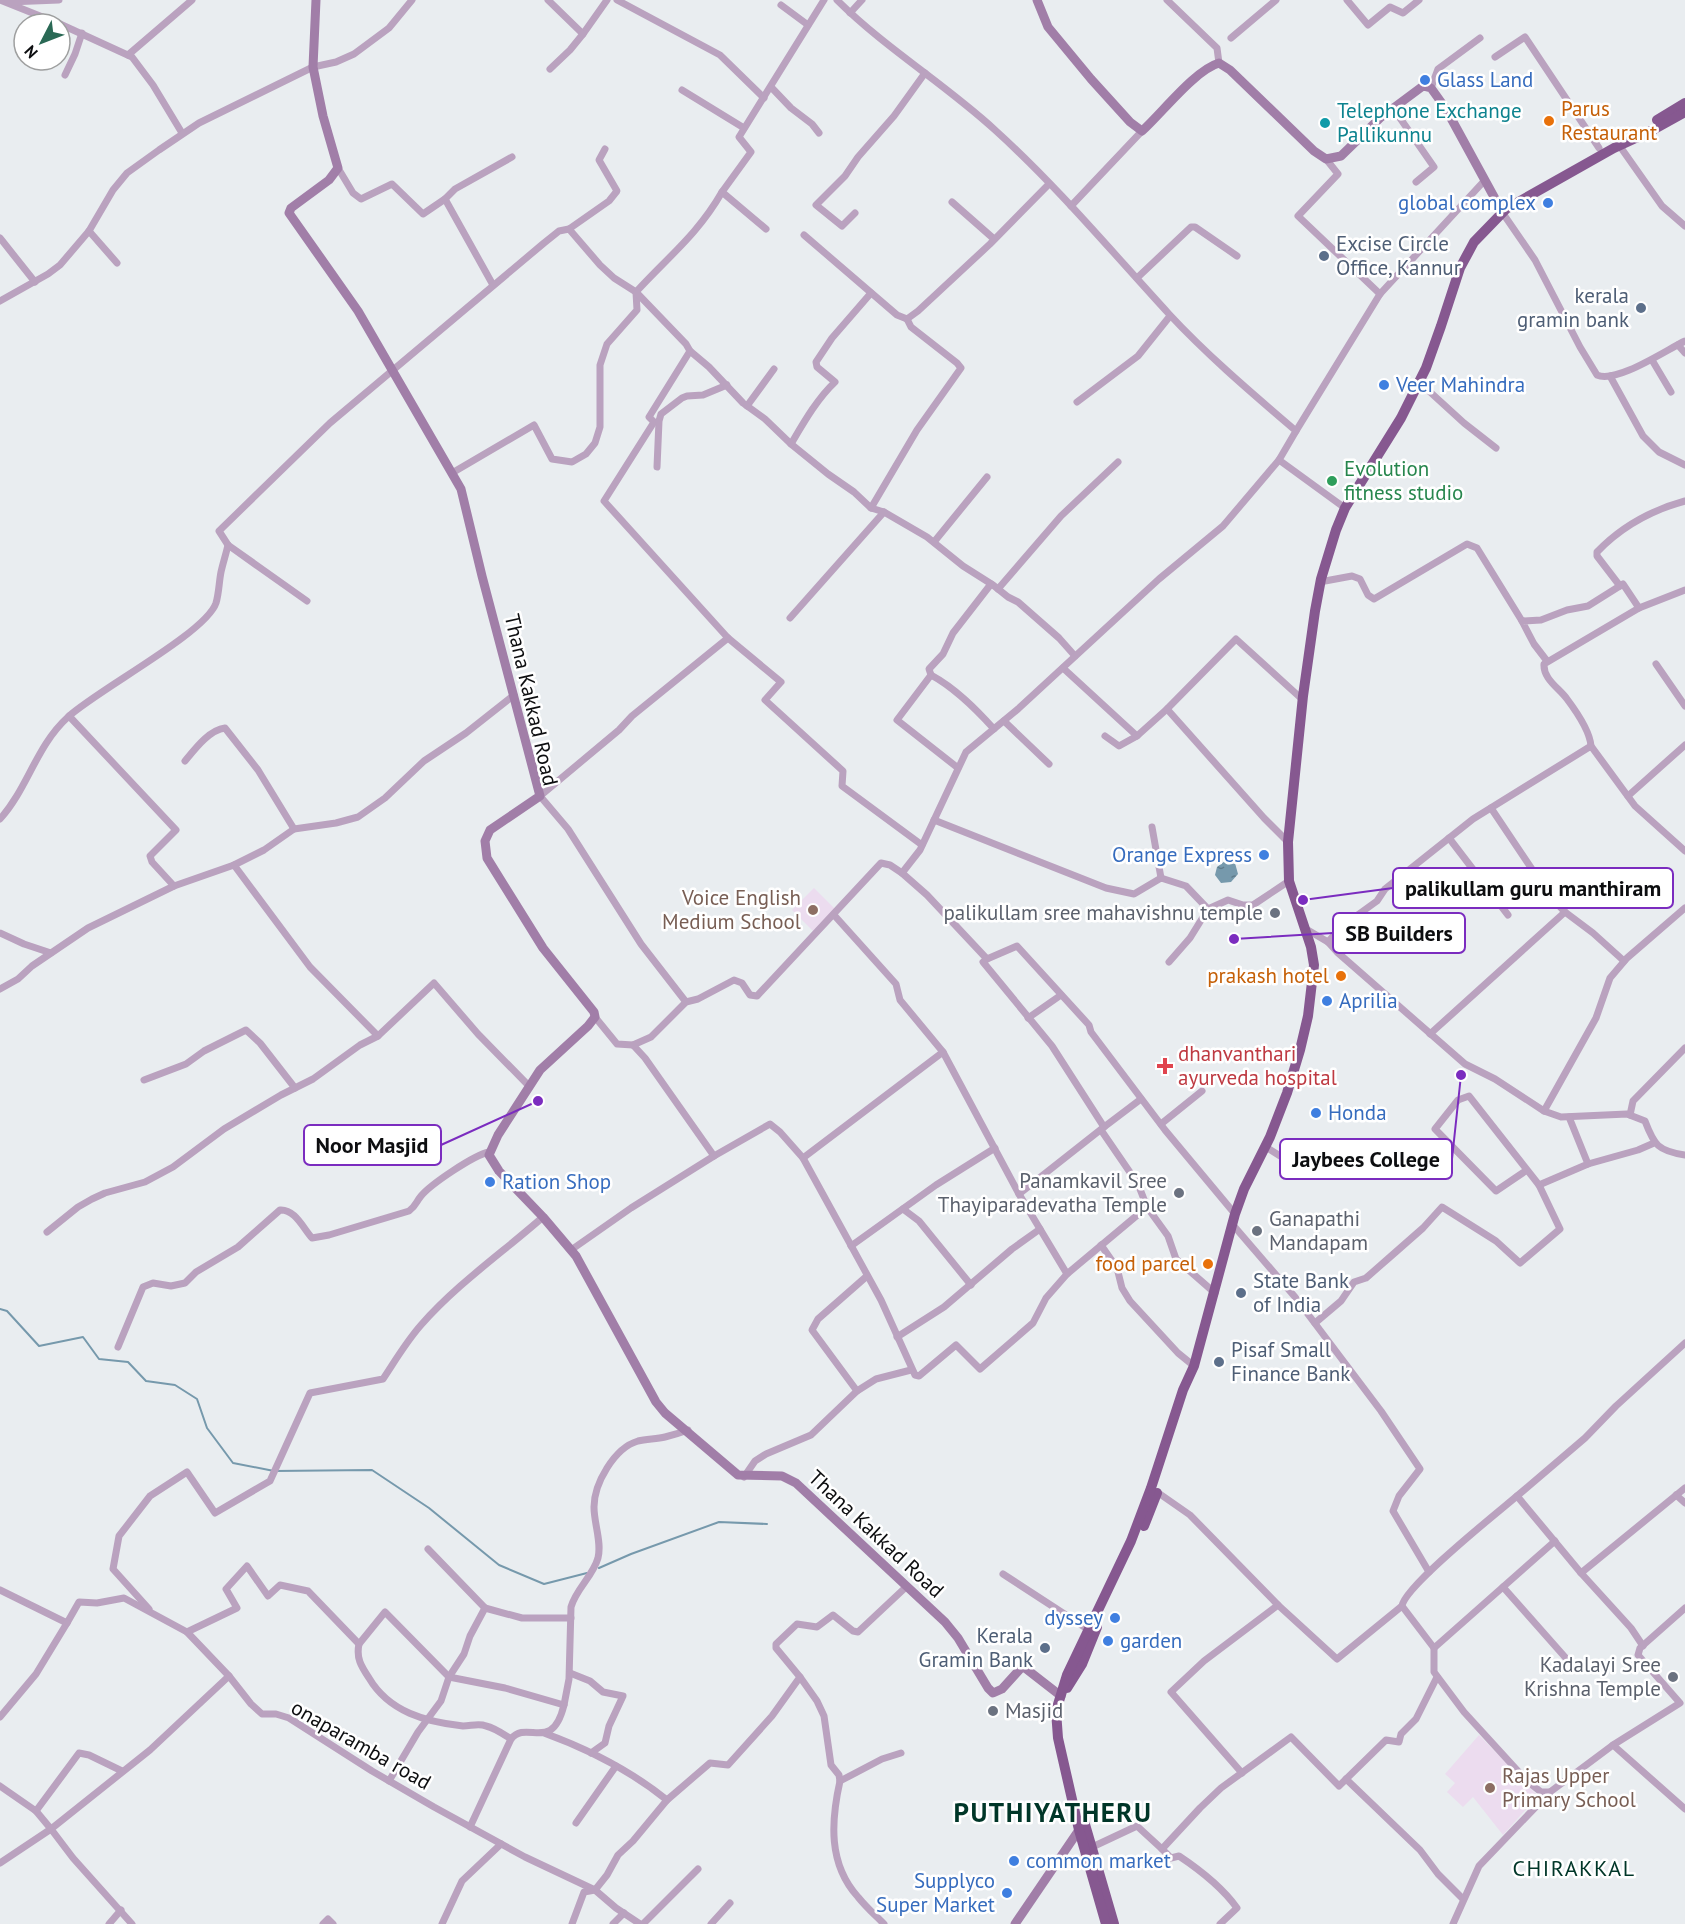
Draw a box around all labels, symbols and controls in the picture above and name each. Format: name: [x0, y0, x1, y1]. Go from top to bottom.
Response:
north arrow: [12, 12, 72, 72]
text: N: [20, 41, 42, 63]
place label: Glass Land: [1437, 66, 1533, 93]
marker: Glass Land: [1418, 73, 1432, 87]
place label: Parus Restaurant: [1561, 95, 1657, 146]
place label: Telephone Exchange Pallikunnu: [1337, 97, 1522, 148]
marker: Parus Restaurant: [1542, 114, 1556, 128]
marker: Telephone Exchange Pallikunnu: [1318, 116, 1332, 130]
place label: global complex: [1398, 189, 1536, 216]
marker: global complex: [1541, 196, 1555, 210]
place label: Excise Circle Office, Kannur: [1336, 230, 1461, 281]
marker: Excise Circle Office, Kannur: [1317, 249, 1331, 263]
place label: kerala gramin bank: [1517, 282, 1629, 333]
marker: kerala gramin bank: [1634, 301, 1648, 315]
place label: Veer Mahindra: [1395, 371, 1525, 398]
marker: Veer Mahindra: [1377, 378, 1391, 392]
place label: Evolution fitness studio: [1344, 455, 1463, 506]
marker: Evolution fitness studio: [1325, 474, 1339, 488]
street label: Thana Kakkad Road: [499, 611, 564, 788]
place label: Orange Express: [1112, 841, 1252, 868]
marker: Orange Express: [1257, 848, 1271, 862]
callout: palikullam guru manthiram: [1393, 868, 1673, 908]
text: palikullam guru manthiram: [1405, 874, 1661, 902]
place label: Voice English Medium School: [662, 884, 801, 935]
place label: palikullam sree mahavishnu temple: [943, 899, 1263, 926]
marker: Voice English Medium School: [806, 903, 820, 917]
marker: palikullam sree mahavishnu temple: [1268, 906, 1282, 920]
callout: SB Builders: [1333, 913, 1465, 953]
text: SB Builders: [1345, 919, 1453, 947]
place label: prakash hotel: [1207, 962, 1329, 989]
marker: prakash hotel: [1334, 969, 1348, 983]
place label: Aprilia: [1339, 987, 1398, 1014]
marker: Aprilia: [1320, 994, 1334, 1008]
place label: dhanvanthari ayurveda hospital: [1178, 1040, 1337, 1091]
marker: dhanvanthari ayurveda hospital: [1156, 1057, 1174, 1075]
place label: Honda: [1328, 1099, 1387, 1126]
marker: Honda: [1309, 1106, 1323, 1120]
callout: Noor Masjid: [304, 1125, 441, 1165]
text: Noor Masjid: [316, 1131, 428, 1159]
callout: Jaybees College: [1280, 1139, 1452, 1179]
text: Jaybees College: [1291, 1145, 1440, 1173]
place label: Panamkavil Sree Thayiparadevatha Temple: [938, 1167, 1167, 1218]
place label: Ration Shop: [502, 1168, 611, 1195]
marker: Ration Shop: [483, 1175, 497, 1189]
marker: Panamkavil Sree Thayiparadevatha Temple: [1172, 1186, 1186, 1200]
place label: Ganapathi Mandapam: [1269, 1205, 1368, 1256]
marker: Ganapathi Mandapam: [1250, 1224, 1264, 1238]
place label: food parcel: [1095, 1250, 1196, 1277]
marker: food parcel: [1201, 1257, 1215, 1271]
place label: State Bank of India: [1253, 1267, 1349, 1318]
marker: State Bank of India: [1234, 1286, 1248, 1300]
place label: Pisaf Small Finance Bank: [1231, 1336, 1350, 1387]
marker: Pisaf Small Finance Bank: [1212, 1355, 1226, 1369]
street label: Thana Kakkad Road: [803, 1464, 950, 1603]
place label: dyssey: [1044, 1604, 1103, 1631]
marker: dyssey: [1108, 1611, 1122, 1625]
place label: Kerala Gramin Bank: [919, 1622, 1033, 1673]
place label: garden: [1120, 1627, 1182, 1654]
marker: garden: [1101, 1634, 1115, 1648]
marker: Kerala Gramin Bank: [1038, 1641, 1052, 1655]
place label: Kadalayi Sree Krishna Temple: [1524, 1651, 1661, 1702]
marker: Kadalayi Sree Krishna Temple: [1666, 1670, 1680, 1684]
street label: onaparamba road: [287, 1694, 436, 1796]
place label: Masjid: [1005, 1697, 1063, 1724]
marker: Masjid: [986, 1704, 1000, 1718]
place label: Rajas Upper Primary School: [1502, 1762, 1636, 1813]
marker: Rajas Upper Primary School: [1483, 1781, 1497, 1795]
district label: PUTHIYATHERU: [953, 1795, 1153, 1829]
place label: common market: [1026, 1847, 1171, 1874]
marker: common market: [1007, 1854, 1021, 1868]
district label: CHIRAKKAL: [1512, 1854, 1636, 1882]
place label: Supplyco Super Market: [876, 1867, 995, 1918]
marker: Supplyco Super Market: [1000, 1886, 1014, 1900]

